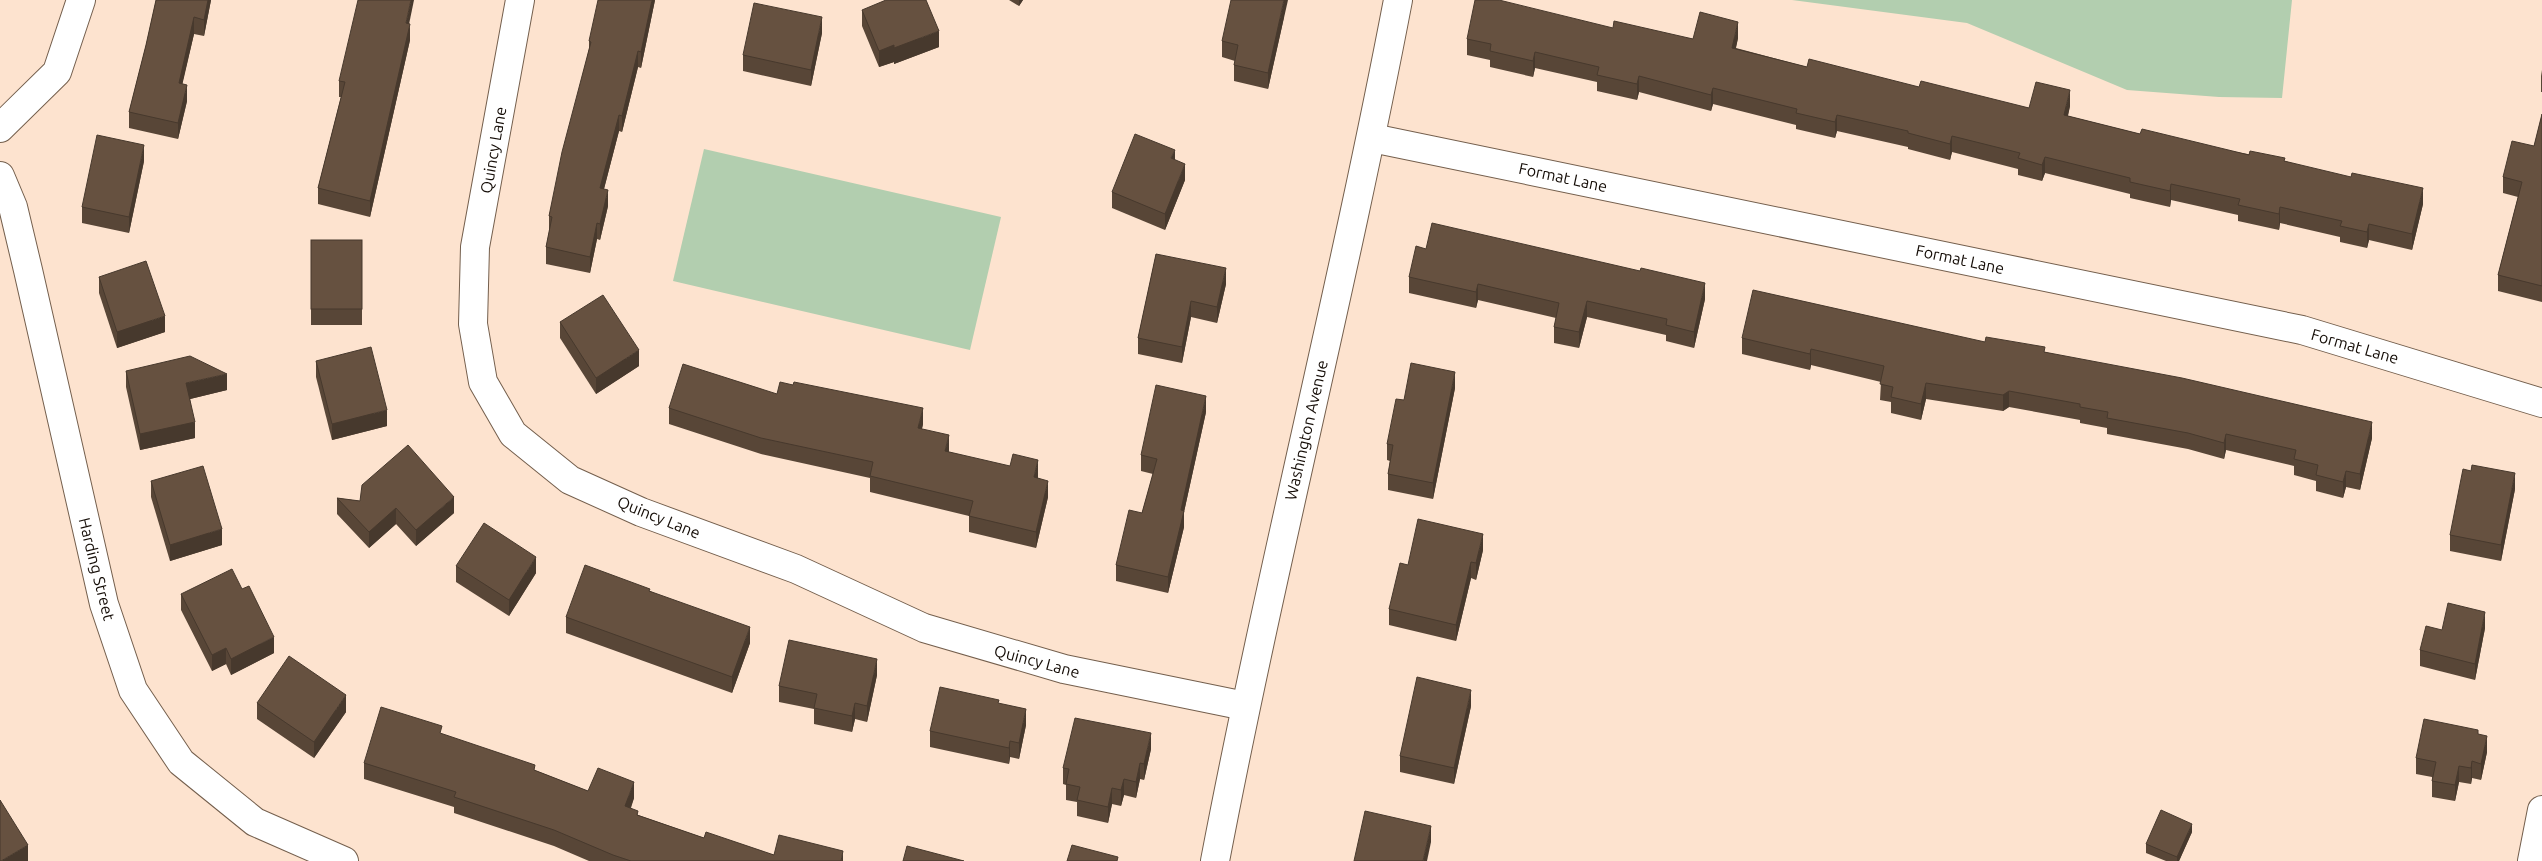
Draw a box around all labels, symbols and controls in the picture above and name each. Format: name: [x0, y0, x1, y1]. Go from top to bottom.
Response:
street label: Quincy Lane: [477, 105, 509, 195]
street label: Format Lane: [1517, 159, 1609, 195]
street label: Format Lane: [1914, 241, 2006, 277]
street label: Format Lane: [2309, 325, 2401, 367]
street label: Washington Avenue: [1281, 358, 1331, 502]
street label: Quincy Lane: [615, 492, 703, 542]
street label: Harding Street: [76, 516, 119, 623]
street label: Quincy Lane: [992, 641, 1082, 681]

